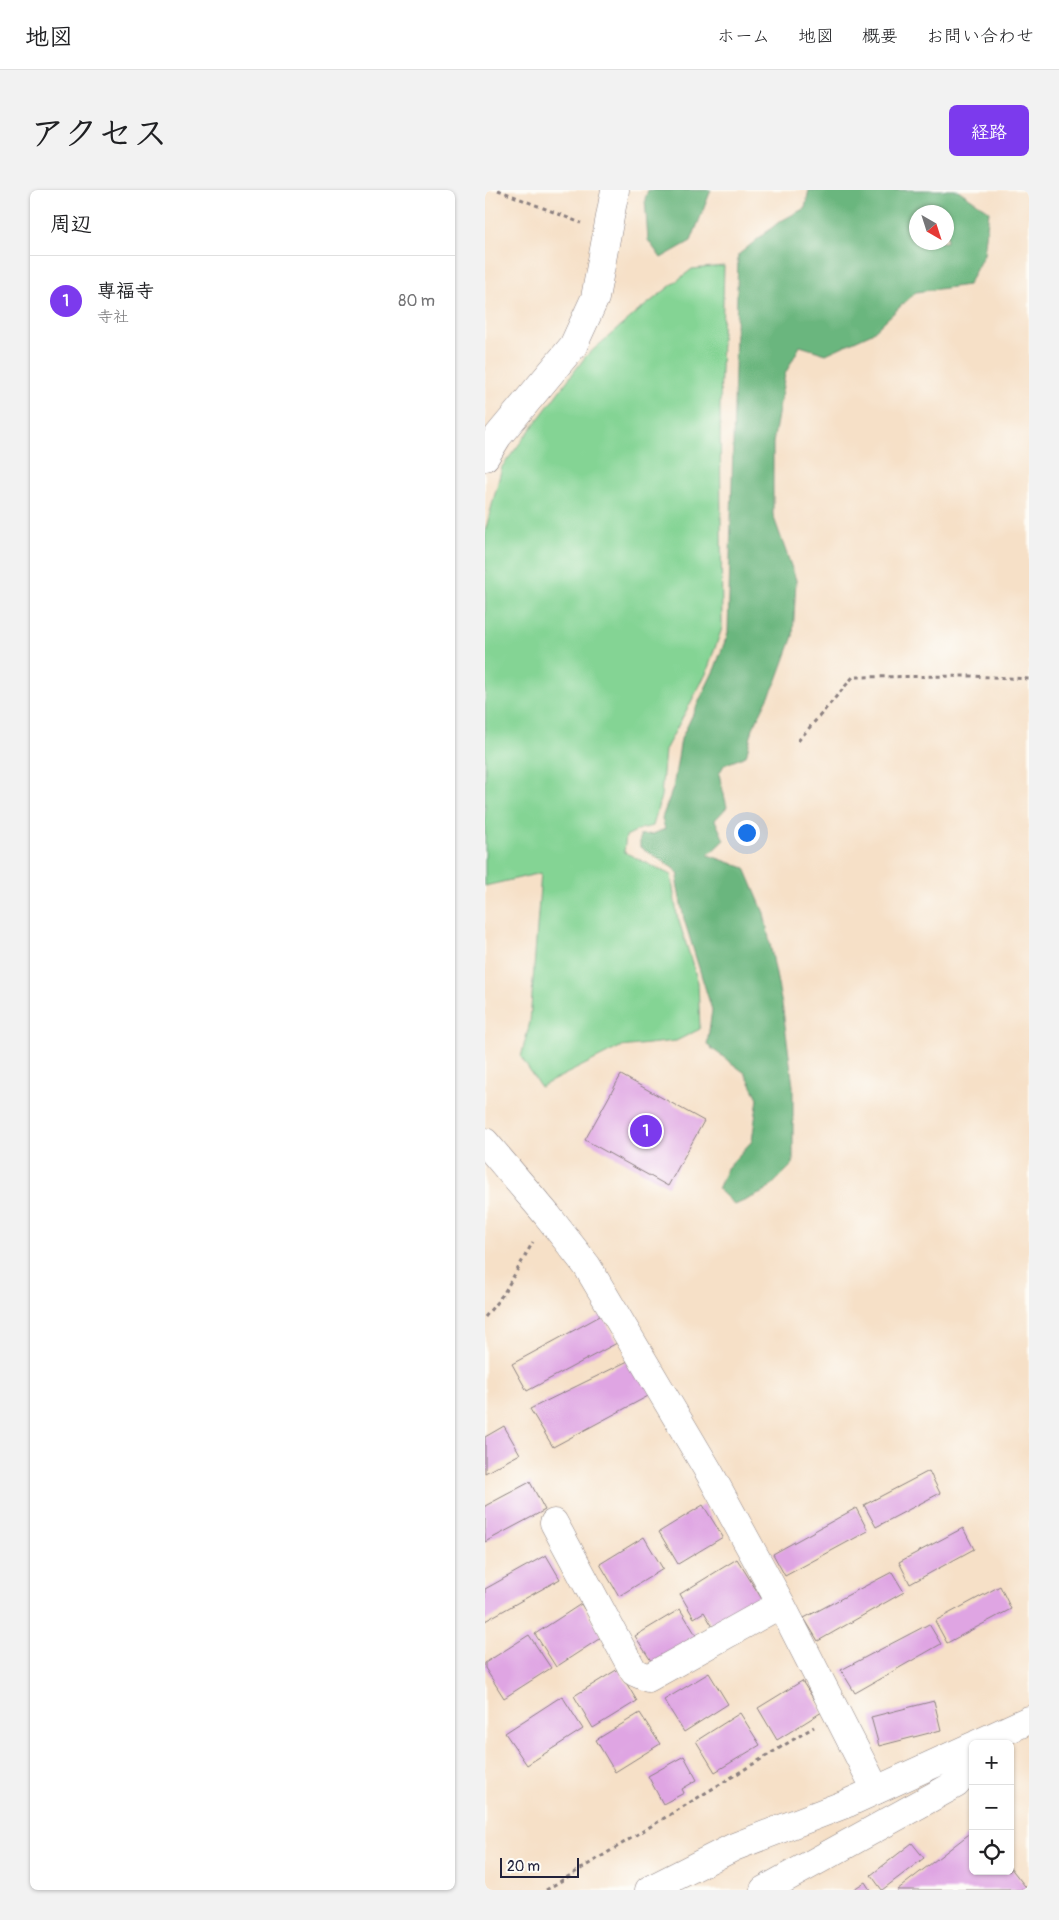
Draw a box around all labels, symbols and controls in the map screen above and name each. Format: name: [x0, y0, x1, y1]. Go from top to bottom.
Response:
text: 地図: [25, 23, 73, 52]
text: ホーム: [717, 25, 770, 48]
text: 地図: [798, 25, 834, 48]
text: 概要: [862, 25, 898, 48]
text: お問い合わせ: [926, 25, 1034, 48]
button: 経路: [949, 105, 1029, 156]
text: アクセス: [30, 112, 168, 156]
north arrow: [909, 205, 954, 250]
text: 周辺: [50, 211, 92, 238]
text: 専福寺: [97, 279, 154, 303]
text: 1: [63, 291, 69, 311]
text: 80 m: [398, 291, 435, 311]
text: 寺社: [97, 307, 129, 327]
your location: [734, 820, 760, 846]
pin: 1: [630, 1112, 662, 1150]
map controls: [969, 1740, 1014, 1875]
button: +: [969, 1740, 1014, 1785]
button: −: [969, 1785, 1014, 1830]
button: locate: [969, 1830, 1014, 1875]
scale bar: [500, 1855, 579, 1878]
text: 20 m: [507, 1858, 540, 1875]

